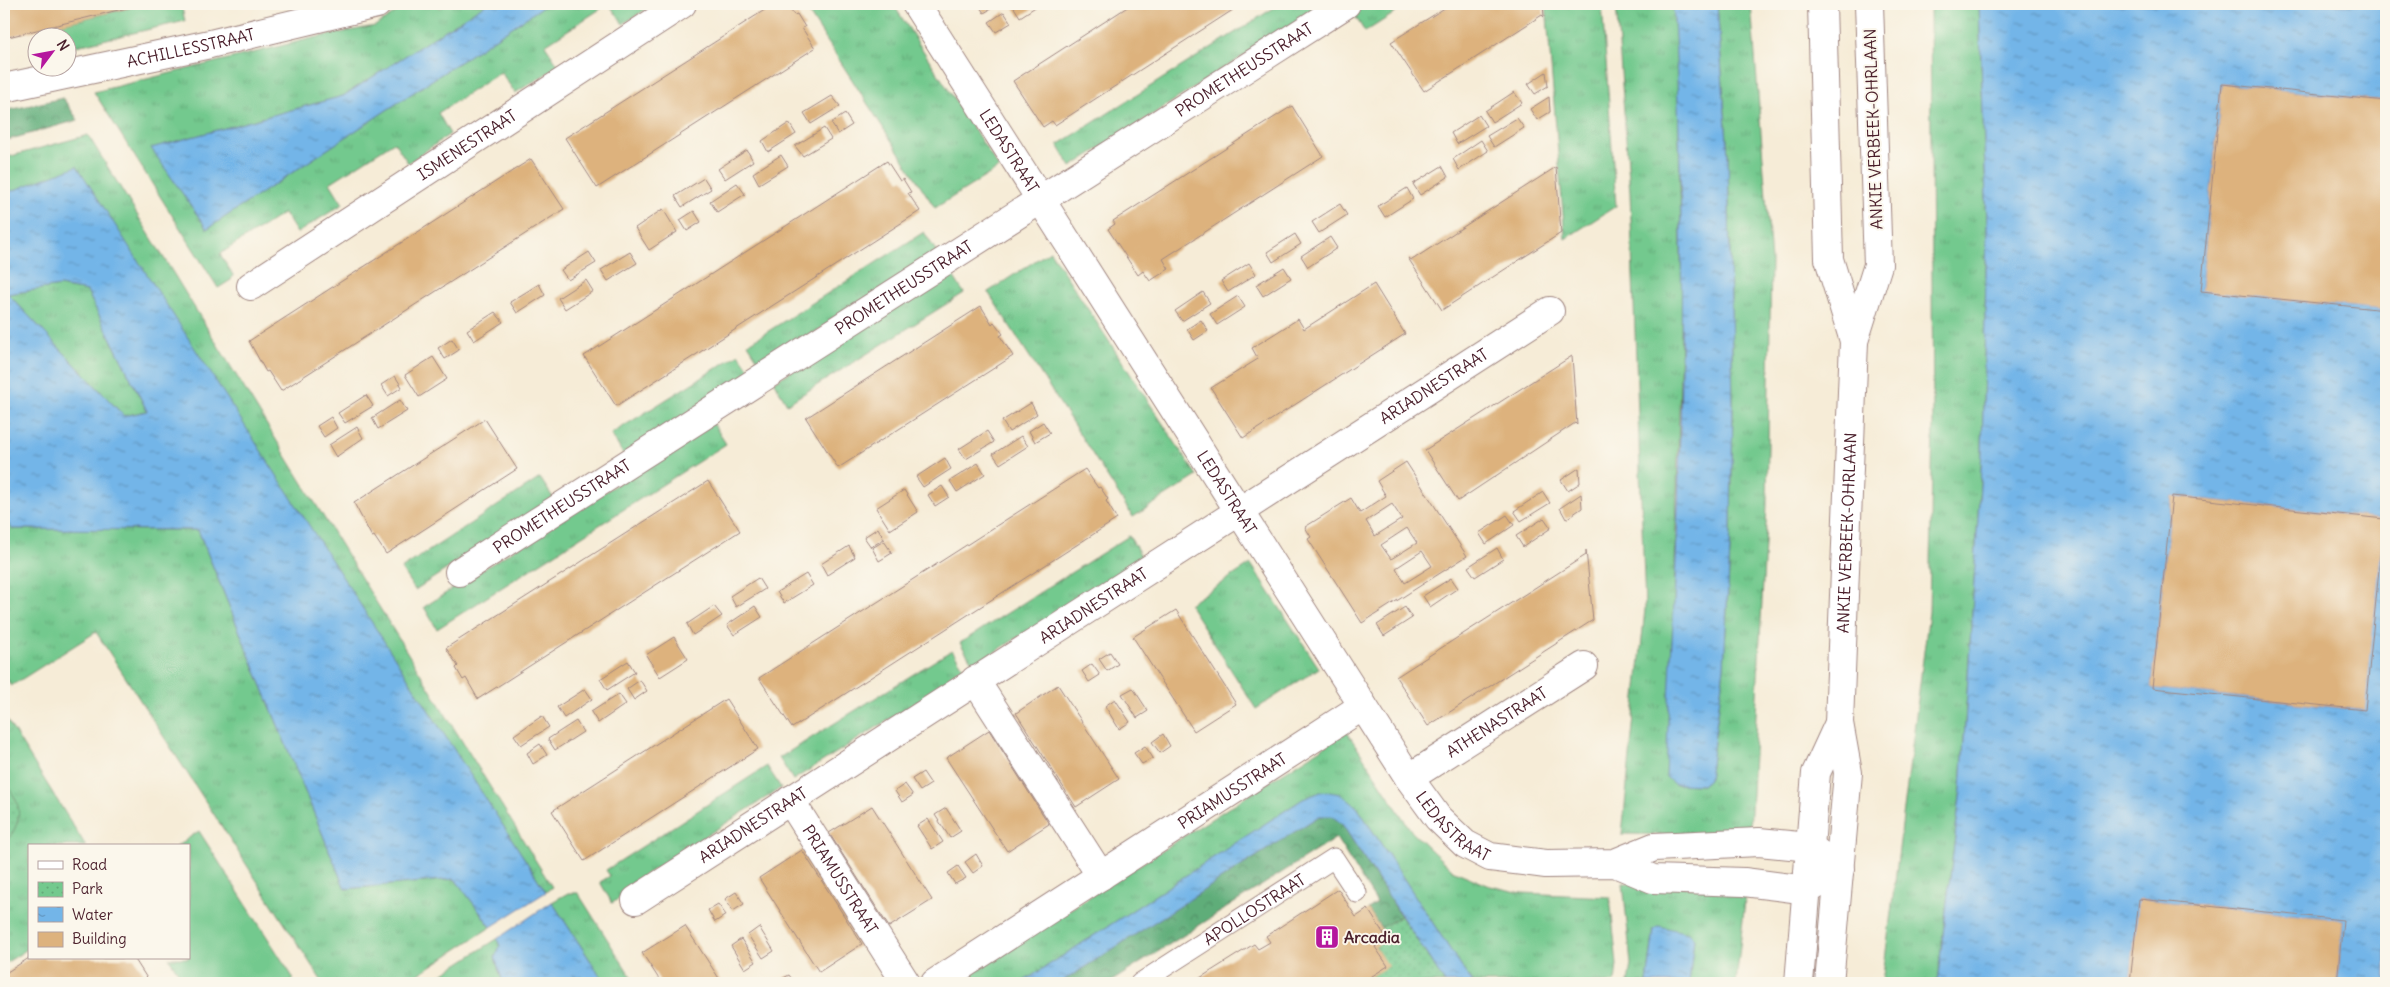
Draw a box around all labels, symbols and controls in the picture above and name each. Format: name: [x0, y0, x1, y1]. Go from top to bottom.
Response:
street label: PROMETHEUSSTRAAT: [1171, 18, 1316, 121]
street label: ACHILLESSTRAAT: [125, 24, 257, 72]
north arrow: [28, 28, 78, 78]
street label: ANKIE VERBEEK-OHRLAAN: [1860, 28, 1886, 230]
text: N: [53, 36, 73, 54]
street label: ISMENESTRAAT: [414, 105, 520, 184]
street label: LEDASTRAAT: [975, 105, 1044, 196]
street label: PROMETHEUSSTRAAT: [831, 236, 976, 339]
street label: ARIADNESTRAAT: [1376, 344, 1492, 428]
street label: ANKIE VERBEEK-OHRLAAN: [1833, 432, 1860, 634]
street label: LEDASTRAAT: [1193, 447, 1261, 538]
street label: PROMETHEUSSTRAAT: [489, 455, 634, 558]
street label: ARIADNESTRAAT: [1035, 563, 1151, 648]
street label: ATHENASTRAAT: [1442, 682, 1551, 762]
street label: PRIAMUSSTRAAT: [1174, 748, 1290, 833]
street label: ARIADNESTRAAT: [695, 782, 811, 867]
street label: LEDASTRAAT: [1412, 787, 1494, 865]
street label: PRIAMUSSTRAAT: [798, 821, 882, 938]
legend: [28, 844, 190, 960]
text: Road: [72, 855, 107, 874]
street label: APOLLOSTRAAT: [1200, 869, 1309, 949]
text: Park: [72, 879, 103, 898]
text: Water: [72, 905, 113, 924]
building icon: Arcadia: [1314, 924, 1340, 950]
place label: Arcadia: [1344, 927, 1400, 947]
text: Building: [72, 929, 127, 948]

